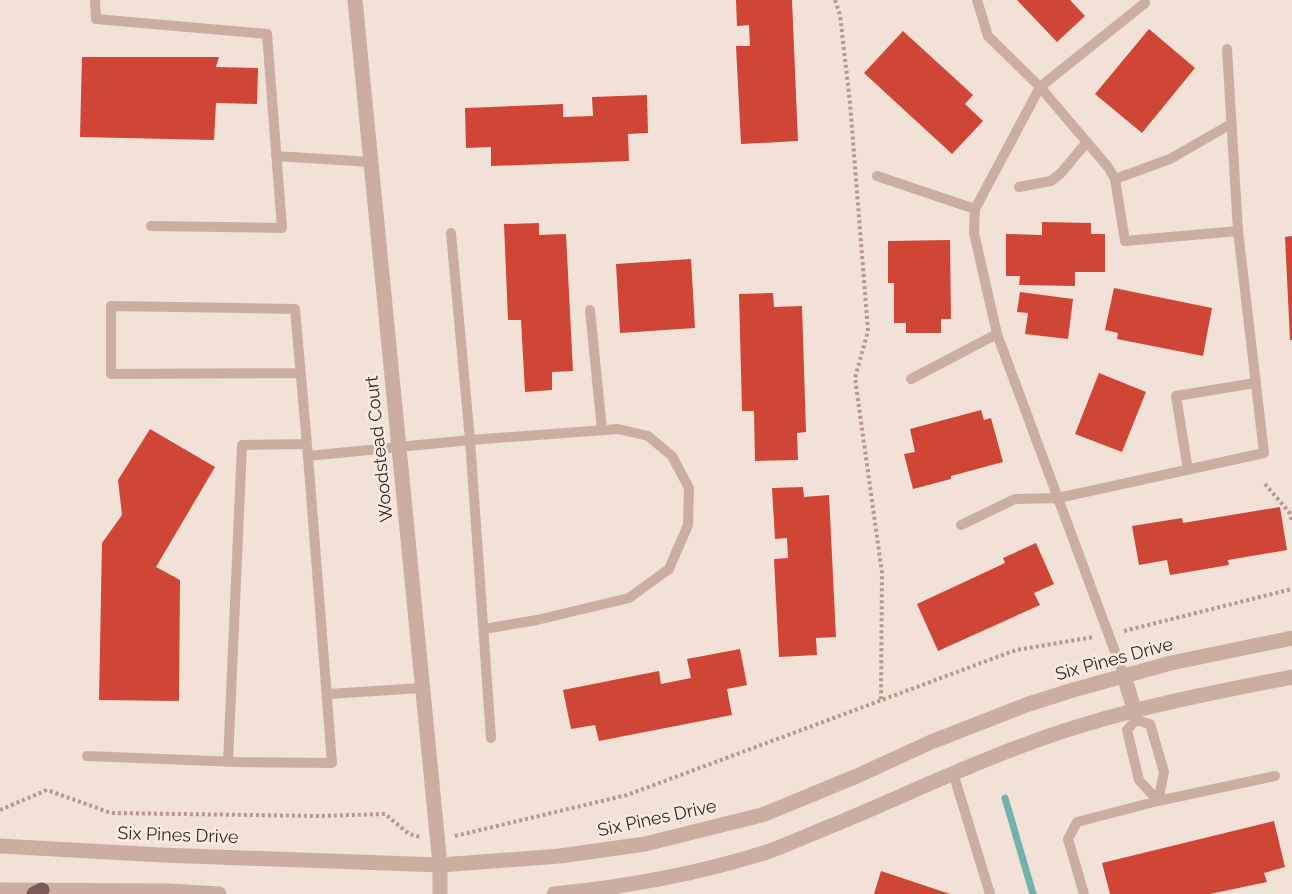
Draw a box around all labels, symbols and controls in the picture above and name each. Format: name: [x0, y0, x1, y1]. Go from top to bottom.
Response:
street label: Woodstead Court: [360, 375, 397, 523]
street label: Six Pines Drive: [1053, 633, 1175, 684]
street label: Six Pines Drive: [596, 795, 719, 840]
street label: Six Pines Drive: [117, 822, 239, 847]

